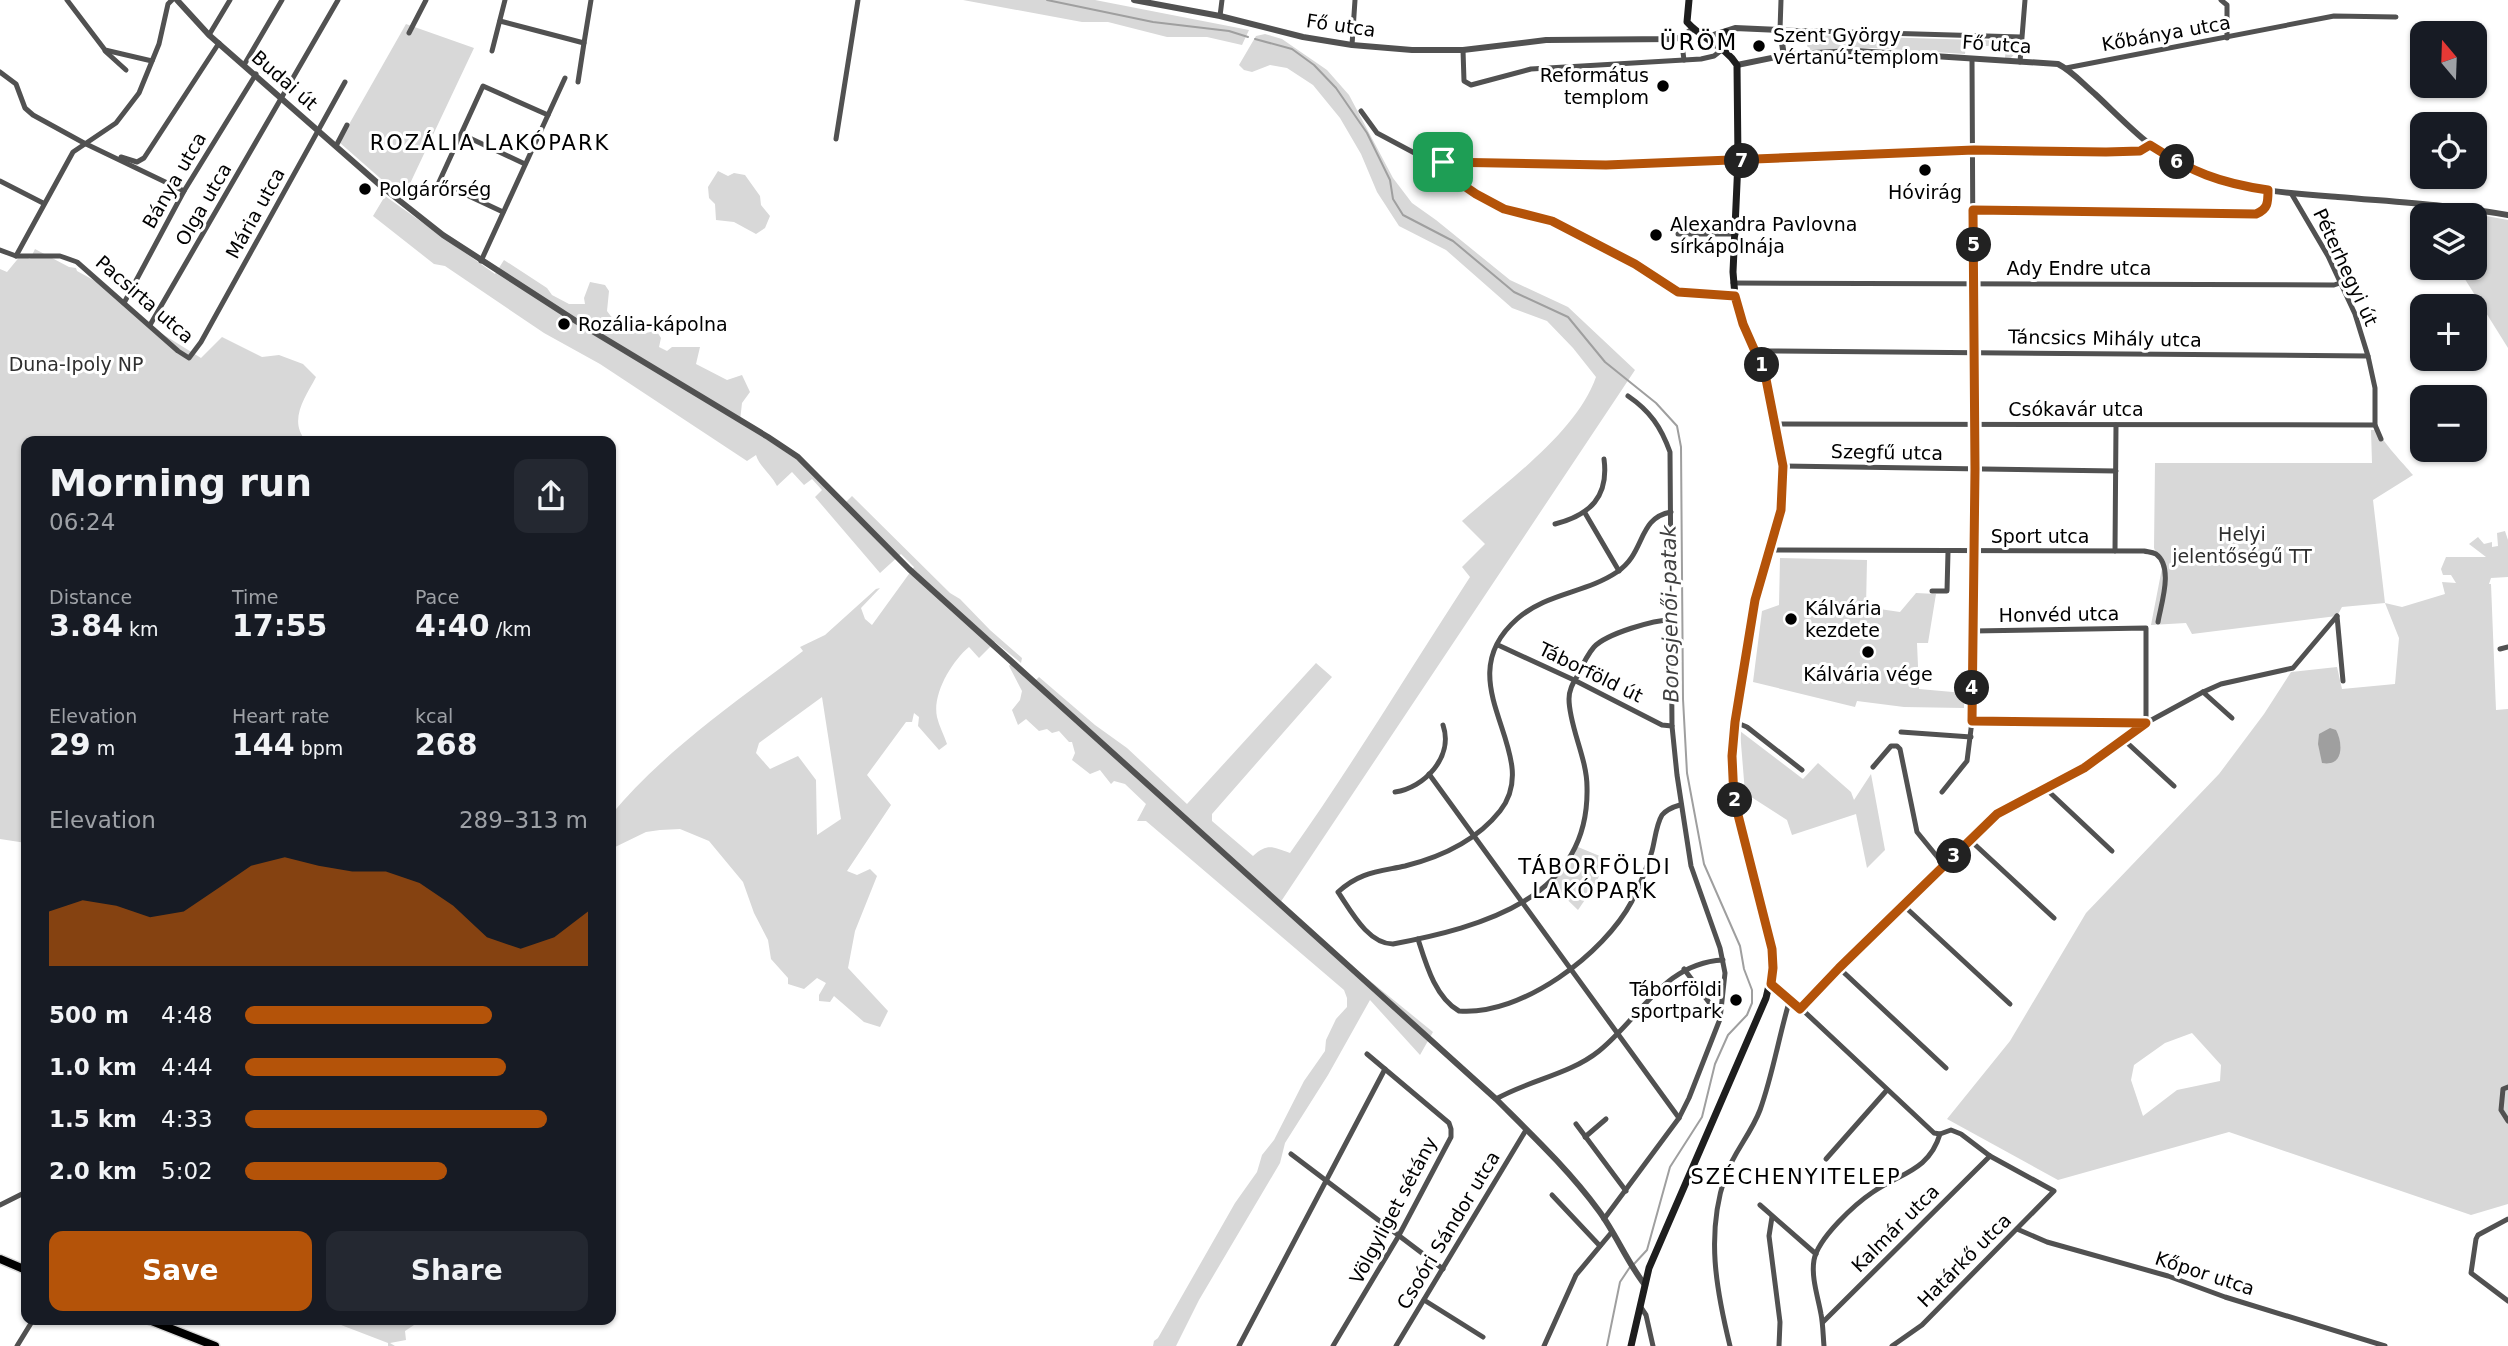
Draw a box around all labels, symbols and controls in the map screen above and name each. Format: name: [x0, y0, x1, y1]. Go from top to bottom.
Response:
street label: Fő utca: [1305, 9, 1377, 41]
street label: Kőbánya utca: [2100, 11, 2232, 55]
north arrow: [2410, 21, 2487, 98]
map controls: [2410, 21, 2487, 462]
place label: Szent György vértanú-templom: [1773, 24, 1939, 68]
district label: ÜRÖM: [1660, 28, 1738, 55]
street label: Fő utca: [1962, 31, 2032, 57]
marker: Szent György vértanú-templom: [1751, 38, 1767, 54]
street label: Budai út: [248, 46, 322, 114]
place label: Református templom: [1540, 64, 1649, 108]
marker: Református templom: [1655, 78, 1671, 94]
button: locate: [2410, 112, 2487, 189]
street label: Bánya utca: [138, 128, 210, 232]
district label: ROZÁLIA LAKÓPARK: [370, 130, 610, 155]
pin: [1413, 132, 1473, 192]
icon: arrive: [1424, 143, 1462, 181]
pin: 7: [1724, 144, 1760, 178]
pin: 6: [2160, 144, 2194, 180]
text: 7: [1735, 149, 1748, 171]
text: 6: [2170, 150, 2183, 172]
street label: Olga utca: [171, 159, 235, 249]
marker: Hóvirág: [1917, 162, 1933, 178]
street label: Mária utca: [221, 164, 289, 262]
place label: Polgárőrség: [379, 178, 491, 200]
marker: Polgárőrség: [357, 181, 373, 197]
place label: Hóvirág: [1888, 181, 1962, 203]
button: layers: [2410, 203, 2487, 280]
street label: Péterhegyi út: [2309, 205, 2383, 329]
place label: Alexandra Pavlovna sírkápolnája: [1670, 213, 1857, 257]
marker: Alexandra Pavlovna sírkápolnája: [1648, 227, 1664, 243]
pin: 5: [1956, 228, 1992, 262]
text: 5: [1967, 233, 1980, 255]
street label: Pacsirta utca: [92, 251, 198, 347]
street label: Ady Endre utca: [2007, 257, 2151, 279]
button: +: [2410, 294, 2487, 371]
place label: Rozália-kápolna: [578, 313, 728, 335]
marker: Rozália-kápolna: [556, 316, 572, 332]
street label: Táncsics Mihály utca: [2007, 325, 2202, 351]
pin: 1: [1744, 348, 1780, 382]
park label: Duna-Ipoly NP: [9, 353, 143, 375]
text: 1: [1755, 353, 1768, 375]
button: −: [2410, 385, 2487, 462]
street label: Csókavár utca: [2008, 398, 2144, 420]
street label: Szegfű utca: [1831, 440, 1943, 464]
button: share: [514, 459, 588, 533]
text: Morning run: [49, 461, 312, 505]
text: 06:24: [49, 509, 115, 535]
park label: Helyi jelentőségű TT: [2171, 523, 2312, 567]
water label: Borosjenői-patak: [1656, 524, 1684, 703]
street label: Sport utca: [1991, 525, 2089, 547]
text: Distance: [49, 586, 132, 608]
text: Time: [232, 586, 279, 608]
text: Pace: [415, 586, 459, 608]
place label: Kálvária kezdete: [1805, 597, 1882, 641]
street label: Honvéd utca: [1999, 602, 2119, 626]
text: 3.84: [49, 608, 123, 643]
text: 17:55: [232, 608, 328, 643]
text: 4:40: [415, 608, 490, 643]
marker: Kálvária kezdete: [1783, 611, 1799, 627]
text: km: [123, 618, 159, 640]
text: /km: [490, 618, 532, 640]
street label: Táborföld út: [1535, 637, 1647, 707]
marker: Kálvária vége: [1860, 644, 1876, 660]
place label: Kálvária vége: [1803, 663, 1933, 685]
pin: 4: [1954, 670, 1990, 706]
text: 4: [1965, 676, 1978, 698]
text: Elevation: [49, 705, 137, 727]
text: Heart rate: [232, 705, 330, 727]
text: kcal: [415, 705, 453, 727]
text: 29: [49, 727, 91, 762]
text: 144: [232, 727, 295, 762]
text: 268: [415, 727, 478, 762]
text: m: [91, 737, 115, 759]
text: bpm: [295, 737, 343, 759]
pin: 2: [1718, 782, 1752, 818]
text: 2: [1728, 788, 1741, 810]
text: Elevation: [49, 807, 156, 833]
text: 289–313 m: [459, 807, 588, 833]
pin: 3: [1937, 838, 1972, 874]
text: 3: [1947, 844, 1960, 866]
district label: TÁBORFÖLDI LAKÓPARK: [1517, 854, 1672, 903]
place label: Táborföldi sportpark: [1628, 978, 1722, 1022]
marker: Táborföldi sportpark: [1728, 992, 1744, 1008]
text: 500 m: [49, 1002, 129, 1028]
text: 4:48: [161, 1002, 213, 1028]
text: 1.0 km: [49, 1054, 137, 1080]
text: 4:44: [161, 1054, 213, 1080]
text: 1.5 km: [49, 1106, 137, 1132]
text: 4:33: [161, 1106, 213, 1132]
street label: Völgyliget sétány: [1345, 1133, 1441, 1287]
street label: Csoóri Sándor utca: [1392, 1147, 1504, 1313]
text: 2.0 km: [49, 1158, 137, 1184]
text: 5:02: [161, 1158, 213, 1184]
district label: SZÉCHENYITELEP: [1690, 1164, 1902, 1189]
street label: Kalmár utca: [1847, 1180, 1943, 1276]
street label: Határkő utca: [1913, 1209, 2015, 1311]
button: Save: [49, 1231, 312, 1311]
button: Share: [326, 1231, 588, 1311]
street label: Kőpor utca: [2153, 1247, 2257, 1299]

